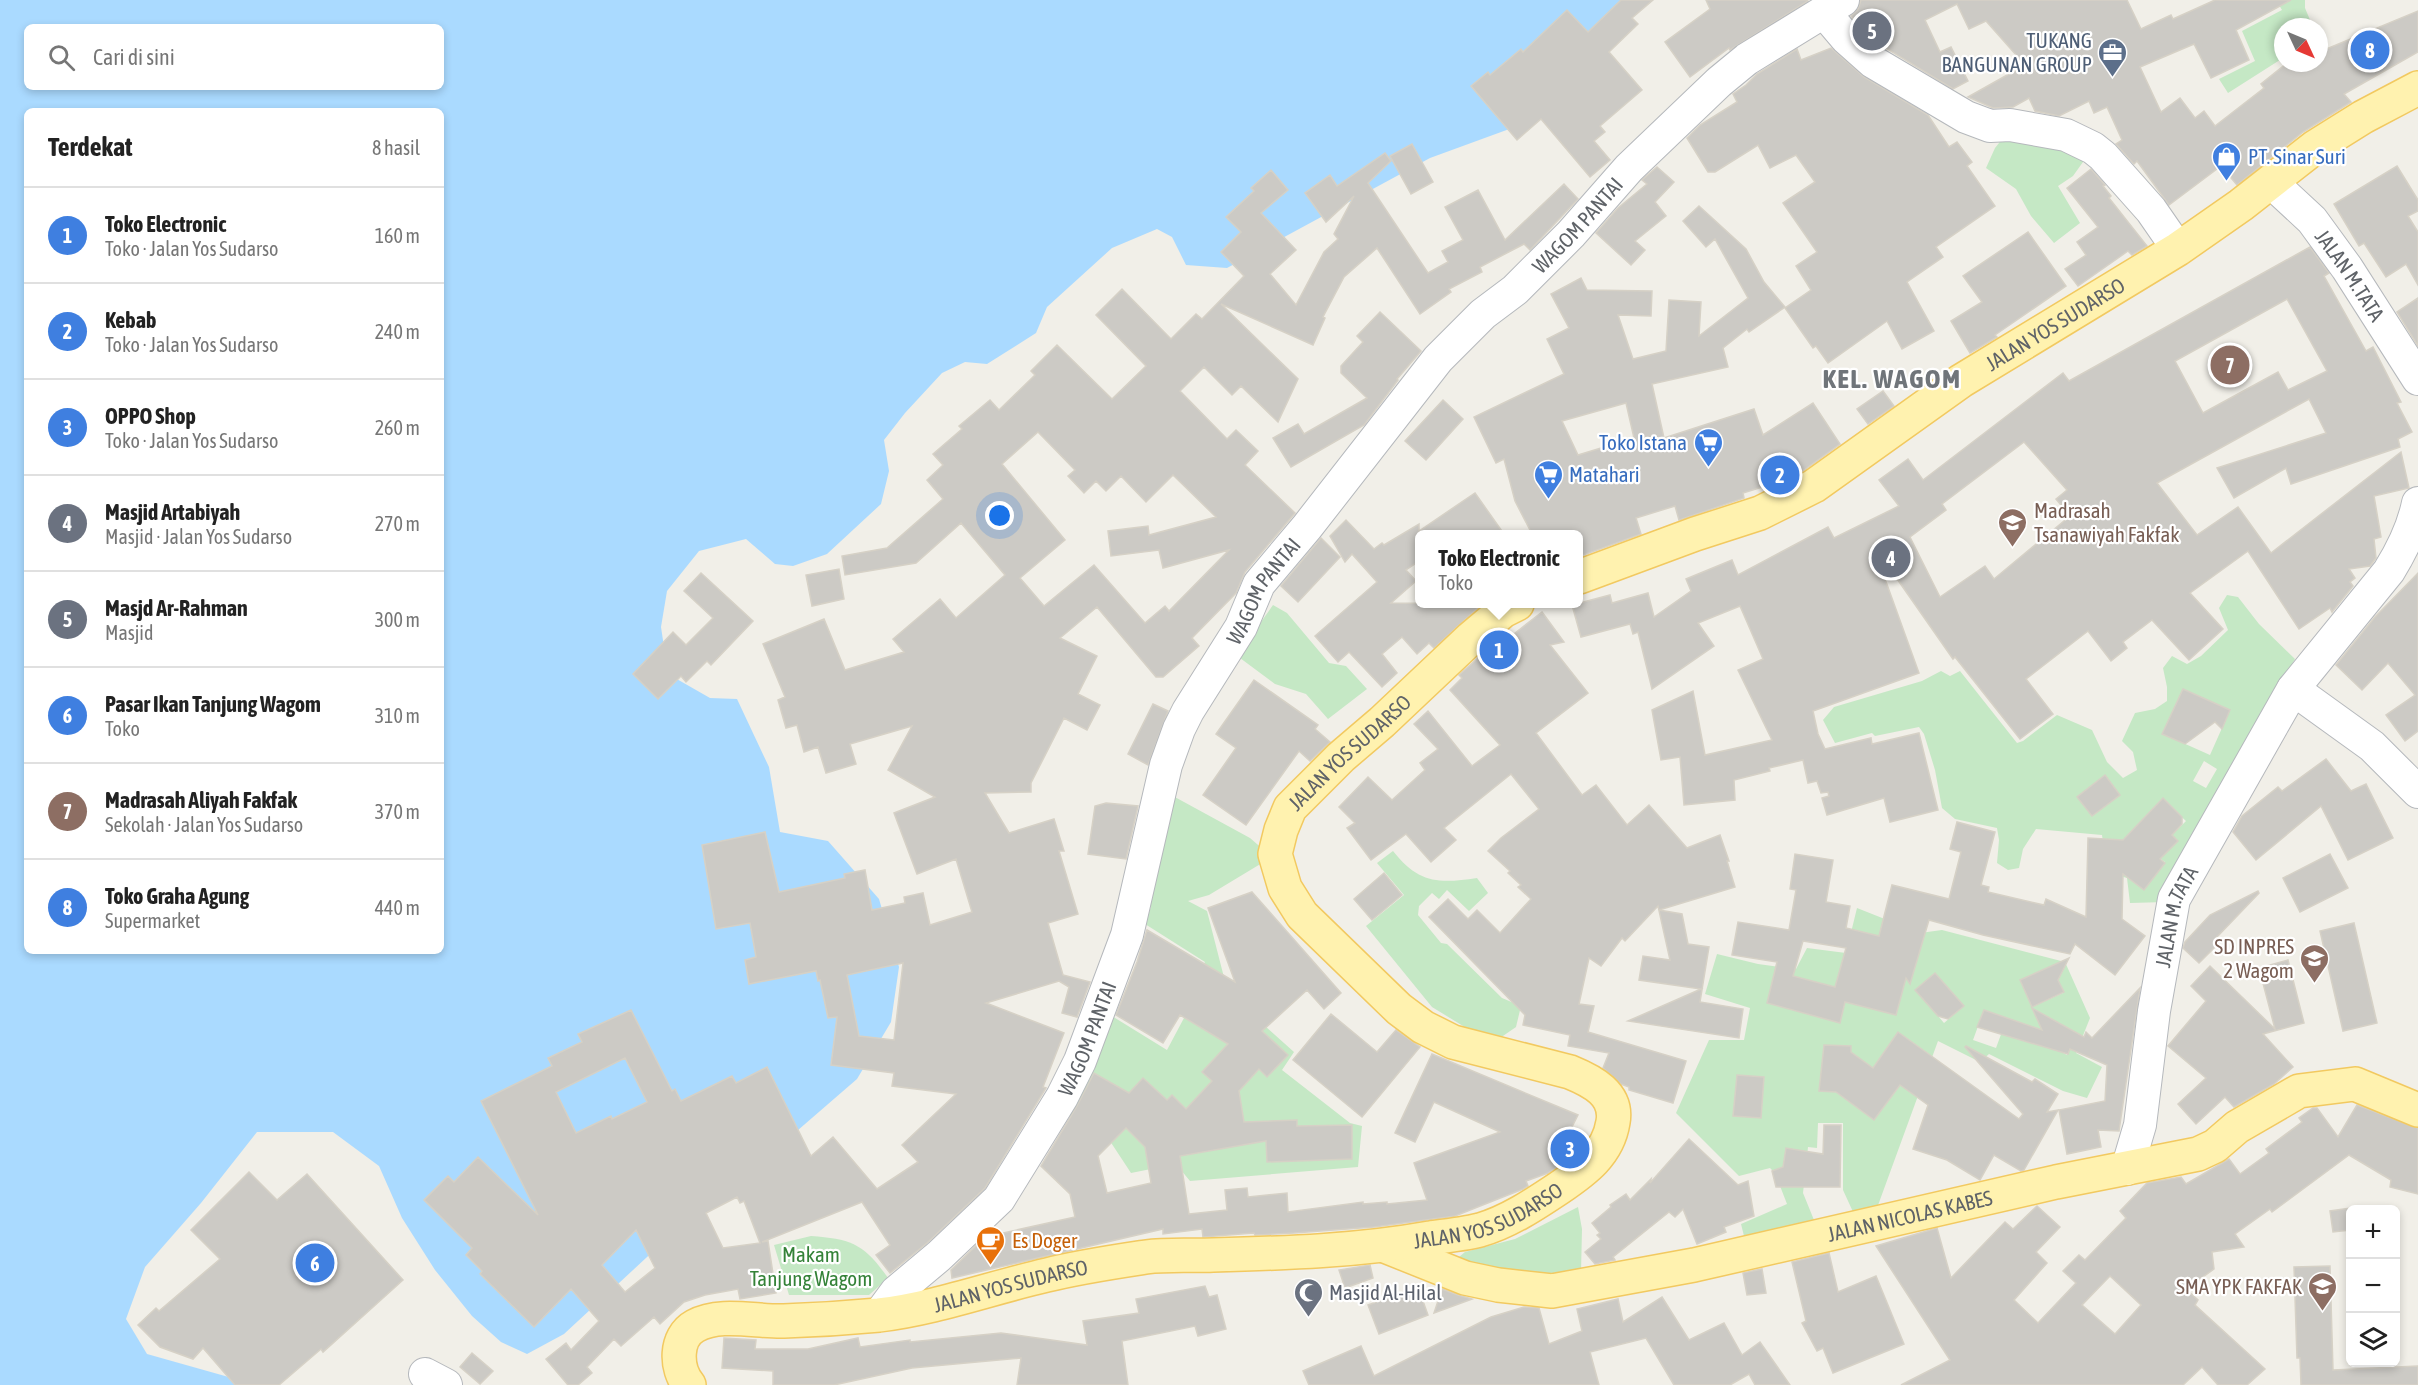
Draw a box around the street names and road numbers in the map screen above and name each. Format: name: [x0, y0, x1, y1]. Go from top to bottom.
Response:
street label: WAGOM PANTAI: [1527, 172, 1627, 278]
street label: JALAN M.TATA: [2311, 225, 2390, 326]
street label: JALAN YOS SUDARSO: [1981, 272, 2129, 375]
street label: WAGOM PANTAI: [1221, 533, 1305, 649]
street label: JALAN YOS SUDARSO: [1283, 689, 1415, 815]
street label: JALAN M.TATA: [2150, 861, 2203, 969]
street label: WAGOM PANTAI: [1053, 978, 1121, 1100]
street label: JALAN YOS SUDARSO: [1412, 1177, 1567, 1253]
street label: JALAN NICOLAS KABES: [1825, 1185, 1995, 1246]
street label: JALAN YOS SUDARSO: [931, 1255, 1090, 1317]

